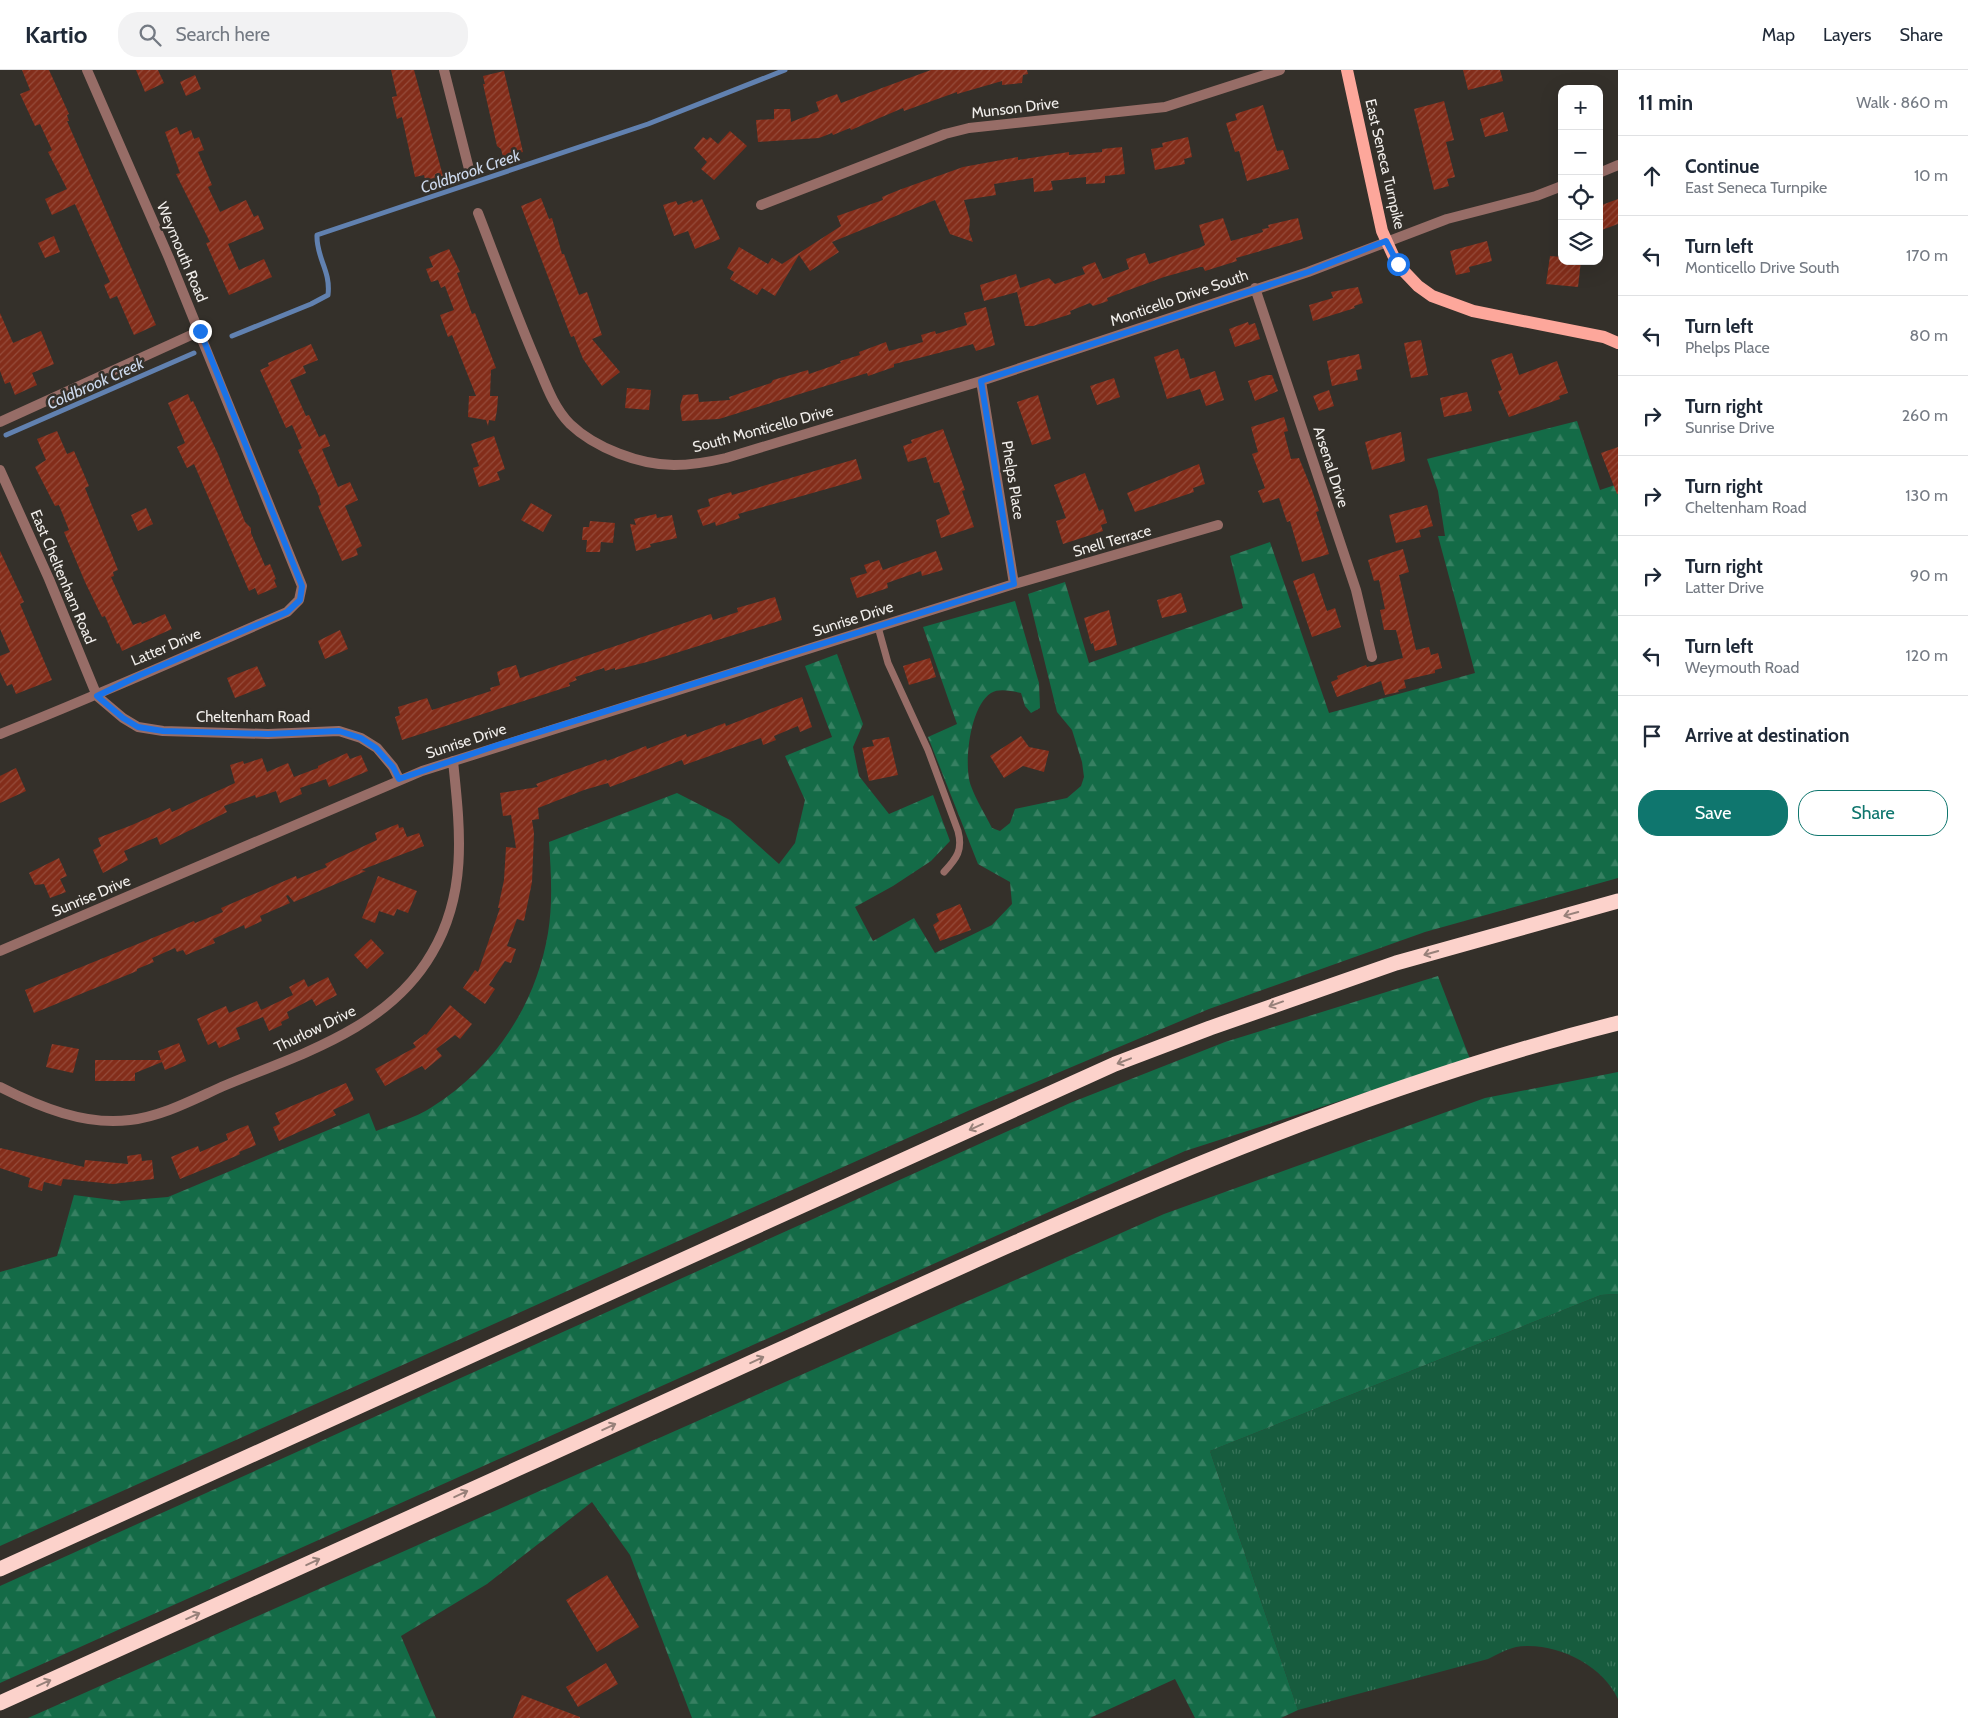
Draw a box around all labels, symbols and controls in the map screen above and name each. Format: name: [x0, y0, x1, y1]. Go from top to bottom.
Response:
search box: [118, 12, 468, 57]
text: Kartio: [25, 20, 88, 49]
icon: search: [136, 21, 164, 49]
text: Search here: [176, 23, 270, 46]
text: Map: [1762, 24, 1795, 46]
text: Layers: [1823, 24, 1872, 46]
text: Share: [1900, 24, 1943, 46]
map controls: [1558, 85, 1603, 265]
button: +: [1558, 85, 1603, 130]
text: 11 min: [1638, 90, 1693, 115]
text: Walk · 860 m: [1856, 93, 1948, 112]
street label: Munson Drive: [970, 94, 1060, 122]
street label: East Seneca Turnpike: [1361, 97, 1409, 231]
button: −: [1558, 130, 1603, 175]
water label: Coldbrook Creek: [418, 145, 523, 197]
text: Continue: [1685, 155, 1759, 178]
icon: ahead: [1638, 162, 1666, 190]
text: 10 m: [1914, 166, 1948, 185]
button: locate: [1558, 175, 1603, 220]
text: East Seneca Turnpike: [1685, 178, 1827, 197]
street label: Weymouth Road: [153, 199, 211, 305]
button: layers: [1558, 220, 1603, 265]
text: Turn left: [1685, 235, 1753, 258]
icon: left: [1638, 242, 1666, 270]
text: 170 m: [1906, 246, 1948, 265]
route start: [1387, 253, 1410, 276]
text: Monticello Drive South: [1685, 258, 1840, 277]
street label: Monticello Drive South: [1108, 266, 1250, 330]
text: Turn left: [1685, 315, 1753, 338]
route end: [189, 320, 212, 343]
icon: left: [1638, 322, 1666, 350]
text: 80 m: [1910, 326, 1948, 345]
text: Phelps Place: [1685, 338, 1770, 357]
water label: Coldbrook Creek: [44, 353, 148, 413]
text: Turn right: [1685, 395, 1763, 418]
street label: South Monticello Drive: [691, 401, 836, 456]
icon: right: [1638, 402, 1666, 430]
text: 260 m: [1902, 406, 1948, 425]
text: Sunrise Drive: [1685, 418, 1774, 437]
street label: Arsenal Drive: [1309, 424, 1353, 510]
street label: Phelps Place: [998, 439, 1028, 521]
text: Turn right: [1685, 475, 1763, 498]
icon: right: [1638, 482, 1666, 510]
text: 130 m: [1905, 486, 1948, 505]
text: Cheltenham Road: [1685, 498, 1807, 517]
street label: East Cheltenham Road: [27, 507, 99, 647]
street label: Snell Terrace: [1071, 521, 1154, 561]
text: Turn right: [1685, 555, 1763, 578]
icon: right: [1638, 562, 1666, 590]
text: 90 m: [1910, 566, 1948, 585]
text: Latter Drive: [1685, 578, 1764, 597]
street label: Sunrise Drive: [810, 597, 896, 640]
street label: Latter Drive: [128, 624, 204, 670]
text: Turn left: [1685, 635, 1753, 658]
icon: left: [1638, 642, 1666, 670]
text: 120 m: [1906, 646, 1948, 665]
text: Weymouth Road: [1685, 658, 1799, 677]
street label: Cheltenham Road: [196, 708, 310, 726]
street label: Sunrise Drive: [423, 719, 509, 762]
icon: arrive: [1638, 722, 1666, 750]
text: Arrive at destination: [1685, 724, 1849, 747]
button: Save: [1638, 790, 1788, 836]
button: Share: [1798, 790, 1948, 836]
street label: Sunrise Drive: [49, 871, 133, 921]
one-way arrow: [1563, 910, 1579, 919]
one-way arrow: [1423, 948, 1439, 958]
one-way arrow: [1269, 1000, 1285, 1009]
street label: Thurlow Drive: [271, 1001, 359, 1056]
one-way arrow: [1117, 1057, 1132, 1066]
one-way arrow: [969, 1122, 984, 1132]
one-way arrow: [749, 1354, 764, 1364]
one-way arrow: [601, 1422, 616, 1431]
one-way arrow: [453, 1489, 468, 1499]
one-way arrow: [305, 1556, 320, 1566]
one-way arrow: [185, 1611, 200, 1621]
one-way arrow: [36, 1678, 51, 1688]

